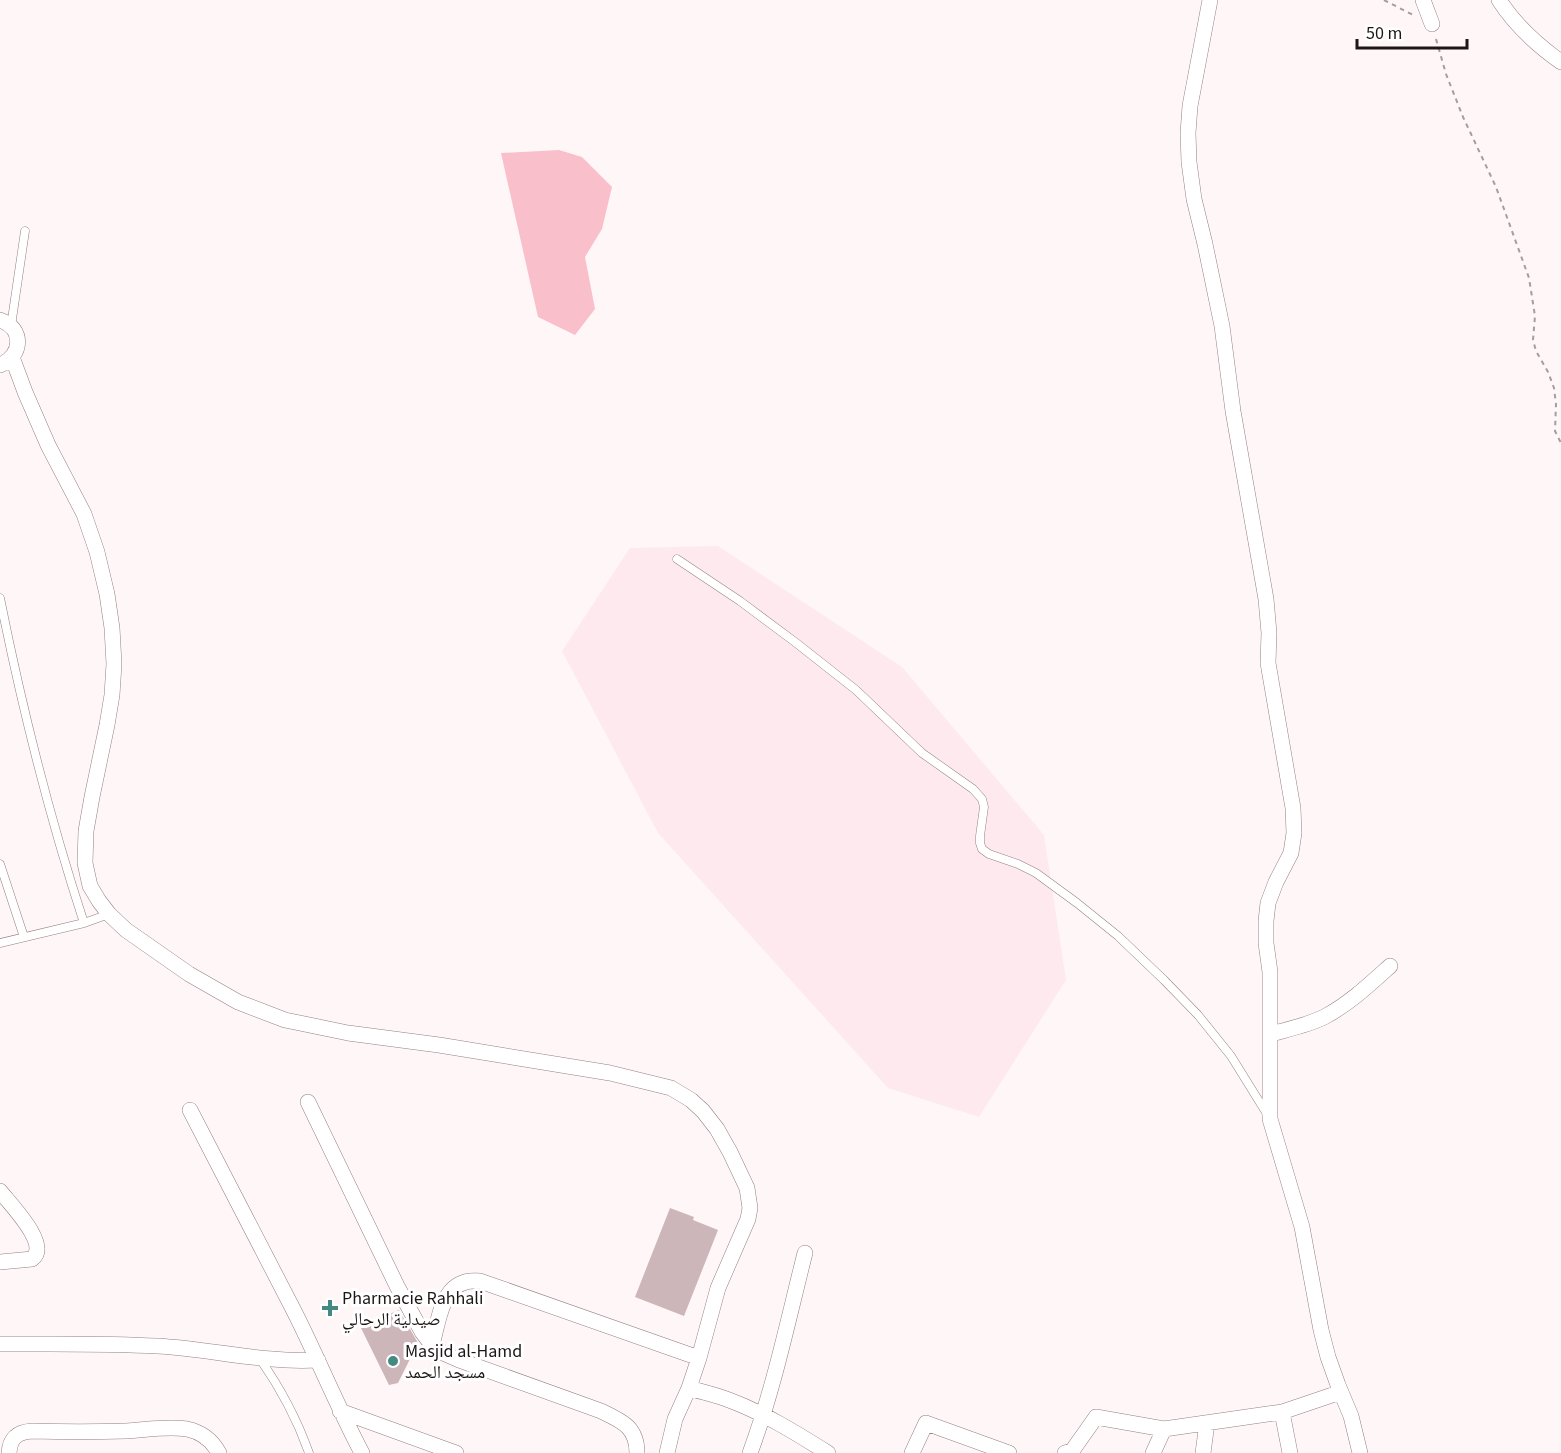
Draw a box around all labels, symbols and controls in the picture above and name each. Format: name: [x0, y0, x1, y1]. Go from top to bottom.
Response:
scale bar: [1357, 12, 1466, 50]
text: 50 m: [1366, 21, 1402, 46]
place label: Pharmacie Rahhali صيدلية الرحالي: [342, 1286, 483, 1334]
marker: Pharmacie Rahhali صيدلية الرحالي: [323, 1301, 337, 1315]
place label: Masjid al-Hamd مسجد الحمد: [405, 1339, 522, 1385]
marker: Masjid al-Hamd مسجد الحمد: [386, 1354, 400, 1368]

